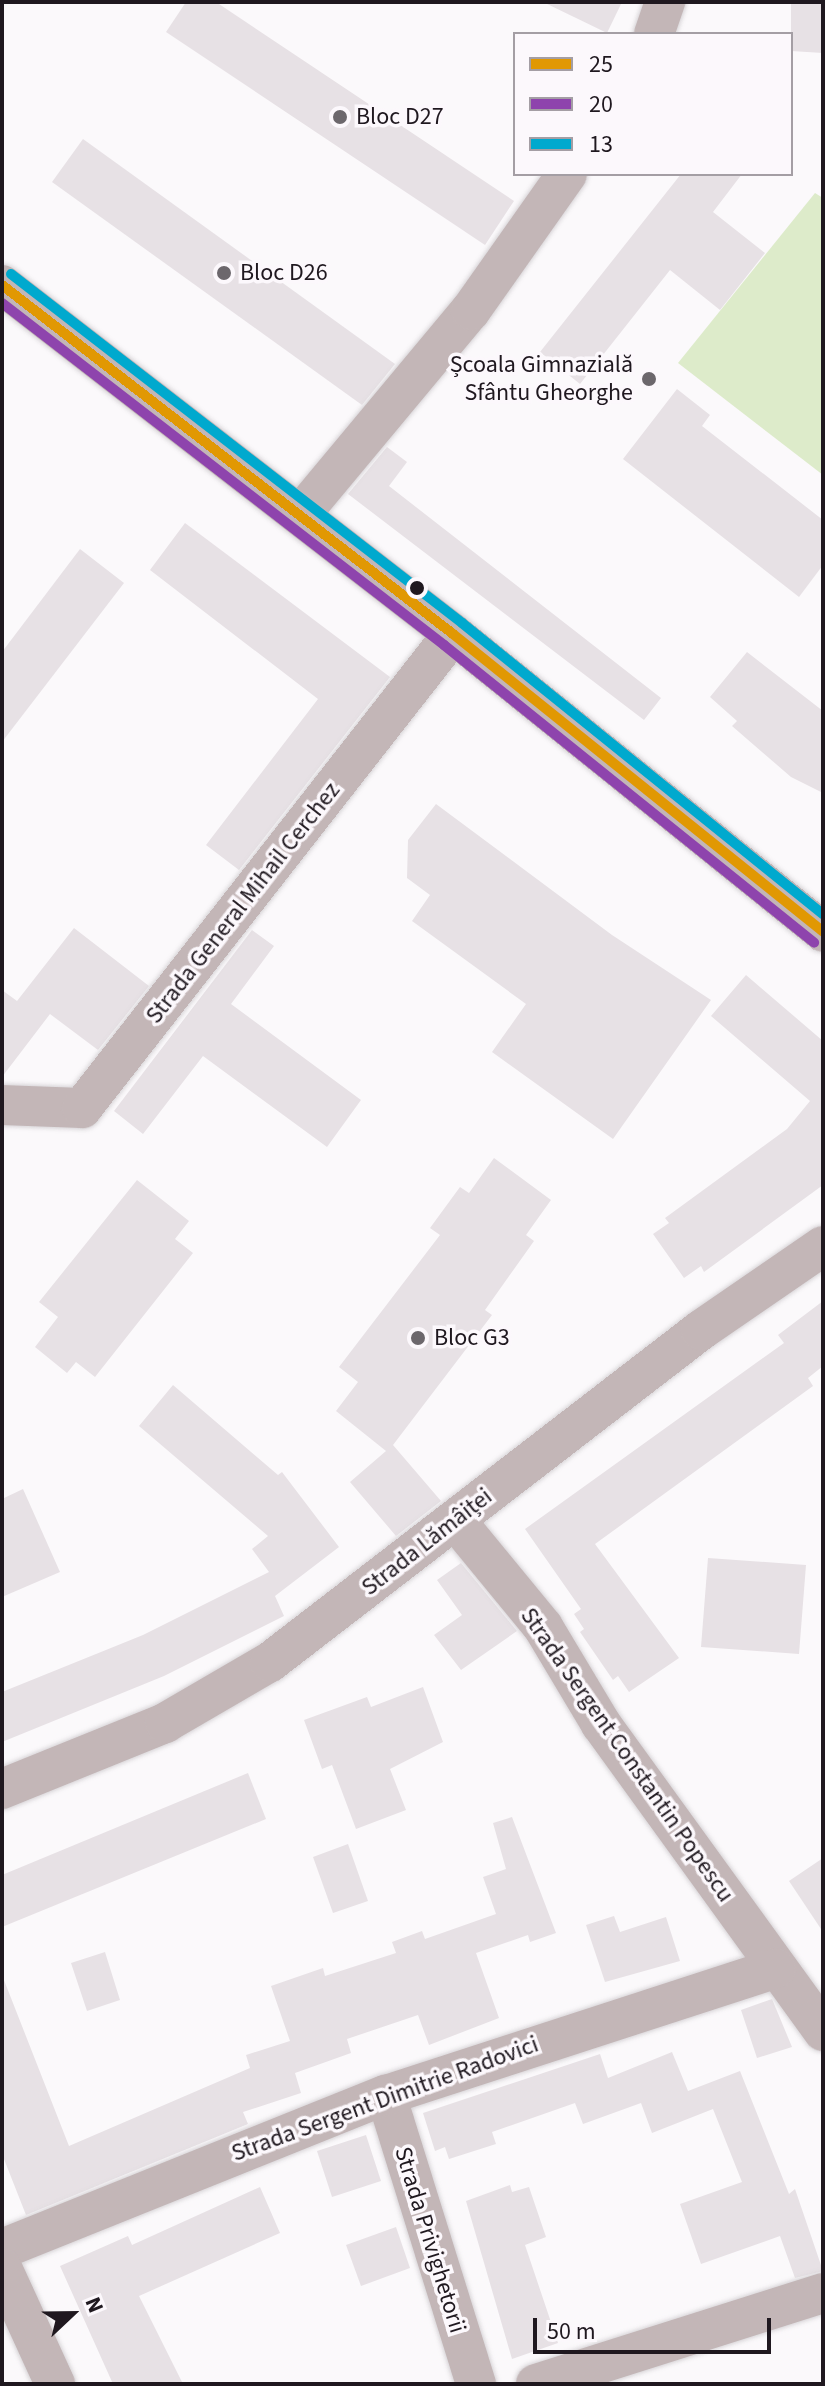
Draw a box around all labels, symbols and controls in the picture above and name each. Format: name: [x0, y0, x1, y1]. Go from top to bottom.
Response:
legend: [513, 32, 793, 176]
text: 25: [589, 47, 613, 82]
text: 20: [589, 87, 613, 122]
place label: Bloc D27: [356, 103, 444, 131]
marker: Bloc D27: [331, 108, 349, 126]
text: 13: [589, 127, 613, 162]
place label: Bloc D26: [240, 259, 328, 287]
marker: Bloc D26: [215, 264, 233, 282]
place label: Școala Gimnazială Sfântu Gheorghe: [450, 351, 633, 407]
marker: Școala Gimnazială Sfântu Gheorghe: [640, 370, 658, 388]
unlabelled marker: [409, 580, 425, 596]
street label: Strada General Mihail Cerchez: [140, 777, 346, 1029]
place label: Bloc G3: [434, 1324, 510, 1352]
marker: Bloc G3: [409, 1329, 427, 1347]
street label: Strada Lămâiței: [356, 1482, 498, 1602]
street label: Strada Sergent Constantin Popescu: [514, 1602, 740, 1908]
street label: Strada Sergent Dimitrie Radovici: [228, 2030, 542, 2168]
street label: Strada Privighetorii: [388, 2143, 472, 2337]
north arrow: [32, 2274, 112, 2354]
text: N: [77, 2292, 112, 2318]
scale bar: [537, 2302, 775, 2352]
text: 50 m: [547, 2314, 596, 2349]

